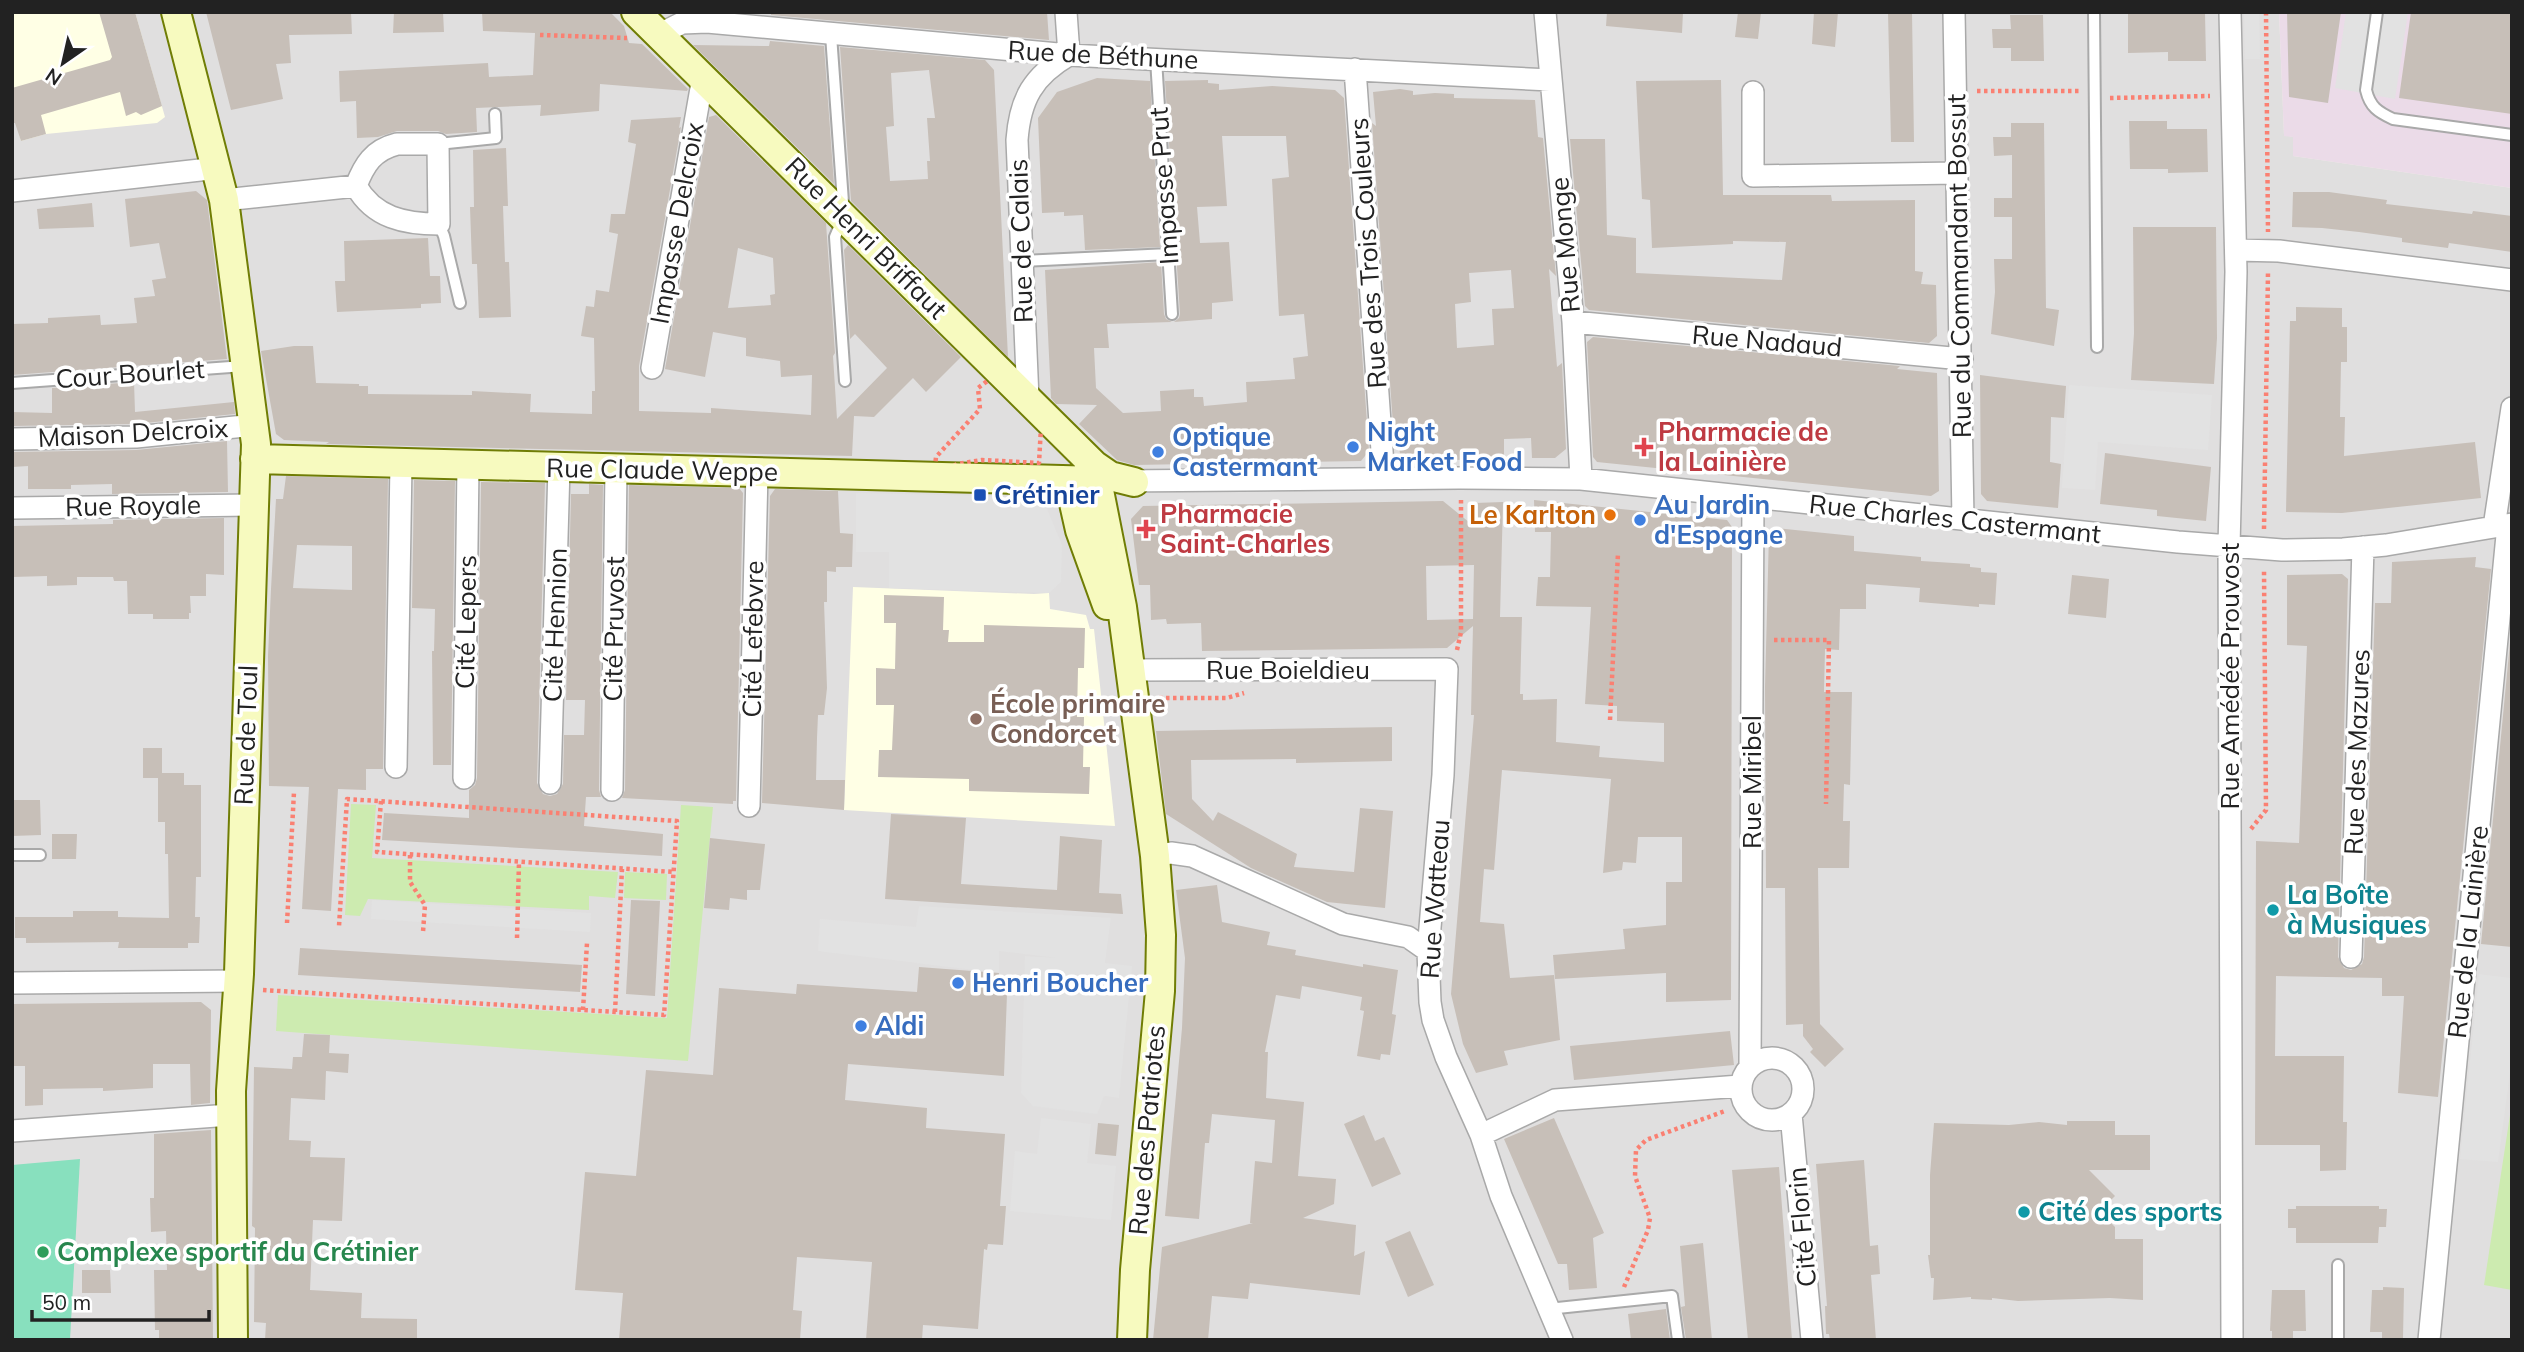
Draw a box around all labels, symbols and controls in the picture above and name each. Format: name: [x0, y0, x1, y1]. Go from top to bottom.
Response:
north arrow: [28, 28, 98, 98]
street label: Rue de Béthune: [1007, 33, 1199, 76]
text: N: [41, 63, 66, 91]
street label: Rue du Commandant Bossut: [1939, 94, 1978, 438]
street label: Impasse Prut: [1142, 106, 1185, 266]
street label: Rue des Trois Couleurs: [1342, 117, 1393, 390]
street label: Impasse Delcroix: [643, 119, 711, 326]
street label: Rue Henri Briffaut: [778, 150, 954, 326]
street label: Rue de Calais: [1001, 158, 1040, 324]
street label: Rue Monge: [1542, 176, 1587, 314]
street label: Rue Nadaud: [1691, 317, 1844, 364]
street label: Cour Bourlet: [54, 352, 206, 395]
street label: Maison Delcroix: [37, 411, 229, 454]
place label: Night Market Food: [1367, 415, 1523, 478]
place label: Pharmacie de la Lainière: [1658, 415, 1828, 478]
place label: Optique Castermant: [1172, 420, 1318, 483]
marker: Night Market Food: [1345, 439, 1361, 455]
marker: Pharmacie de la Lainière: [1636, 439, 1652, 455]
marker: Optique Castermant: [1150, 444, 1166, 460]
street label: Rue Claude Weppe: [546, 451, 778, 488]
place label: Crétinier: [994, 478, 1100, 511]
marker: Crétinier: [972, 487, 988, 503]
street label: Rue Charles Castermant: [1808, 487, 2102, 550]
street label: Rue Royale: [65, 488, 201, 523]
place label: Au Jardin d'Espagne: [1654, 488, 1783, 551]
place label: Pharmacie Saint-Charles: [1160, 497, 1330, 560]
place label: Le Karlton: [1469, 498, 1596, 531]
marker: Le Karlton: [1602, 507, 1618, 523]
marker: Au Jardin d'Espagne: [1632, 512, 1648, 528]
marker: Pharmacie Saint-Charles: [1138, 521, 1154, 537]
street label: Rue Amédée Prouvost: [2213, 543, 2246, 809]
street label: Cité Hennion: [535, 547, 574, 703]
street label: Cité Lepers: [448, 555, 483, 689]
street label: Cité Pruvost: [596, 556, 631, 702]
street label: Cité Lefebvre: [735, 560, 770, 718]
street label: Rue des Mazures: [2336, 648, 2377, 856]
street label: Rue Boieldieu: [1206, 653, 1370, 686]
street label: Rue de Toul: [227, 664, 264, 806]
place label: École primaire Condorcet: [990, 687, 1165, 750]
marker: École primaire Condorcet: [968, 711, 984, 727]
street label: Rue Miribel: [1735, 715, 1768, 849]
street label: Rue Watteau: [1412, 818, 1457, 980]
street label: Rue de la Lainière: [2440, 824, 2495, 1040]
place label: La Boîte à Musiques: [2287, 878, 2427, 941]
marker: La Boîte à Musiques: [2265, 902, 2281, 918]
place label: Henri Boucher: [972, 966, 1149, 999]
marker: Henri Boucher: [950, 975, 966, 991]
place label: Aldi: [875, 1009, 924, 1042]
marker: Aldi: [853, 1018, 869, 1034]
street label: Rue des Patriotes: [1121, 1024, 1172, 1236]
street label: Cité Florin: [1780, 1166, 1823, 1288]
place label: Cité des sports: [2038, 1195, 2223, 1228]
marker: Cité des sports: [2016, 1204, 2032, 1220]
place label: Complexe sportif du Crétinier: [57, 1235, 419, 1268]
marker: Complexe sportif du Crétinier: [35, 1244, 51, 1260]
scale bar: [32, 1278, 208, 1322]
text: 50 m: [42, 1289, 91, 1315]

